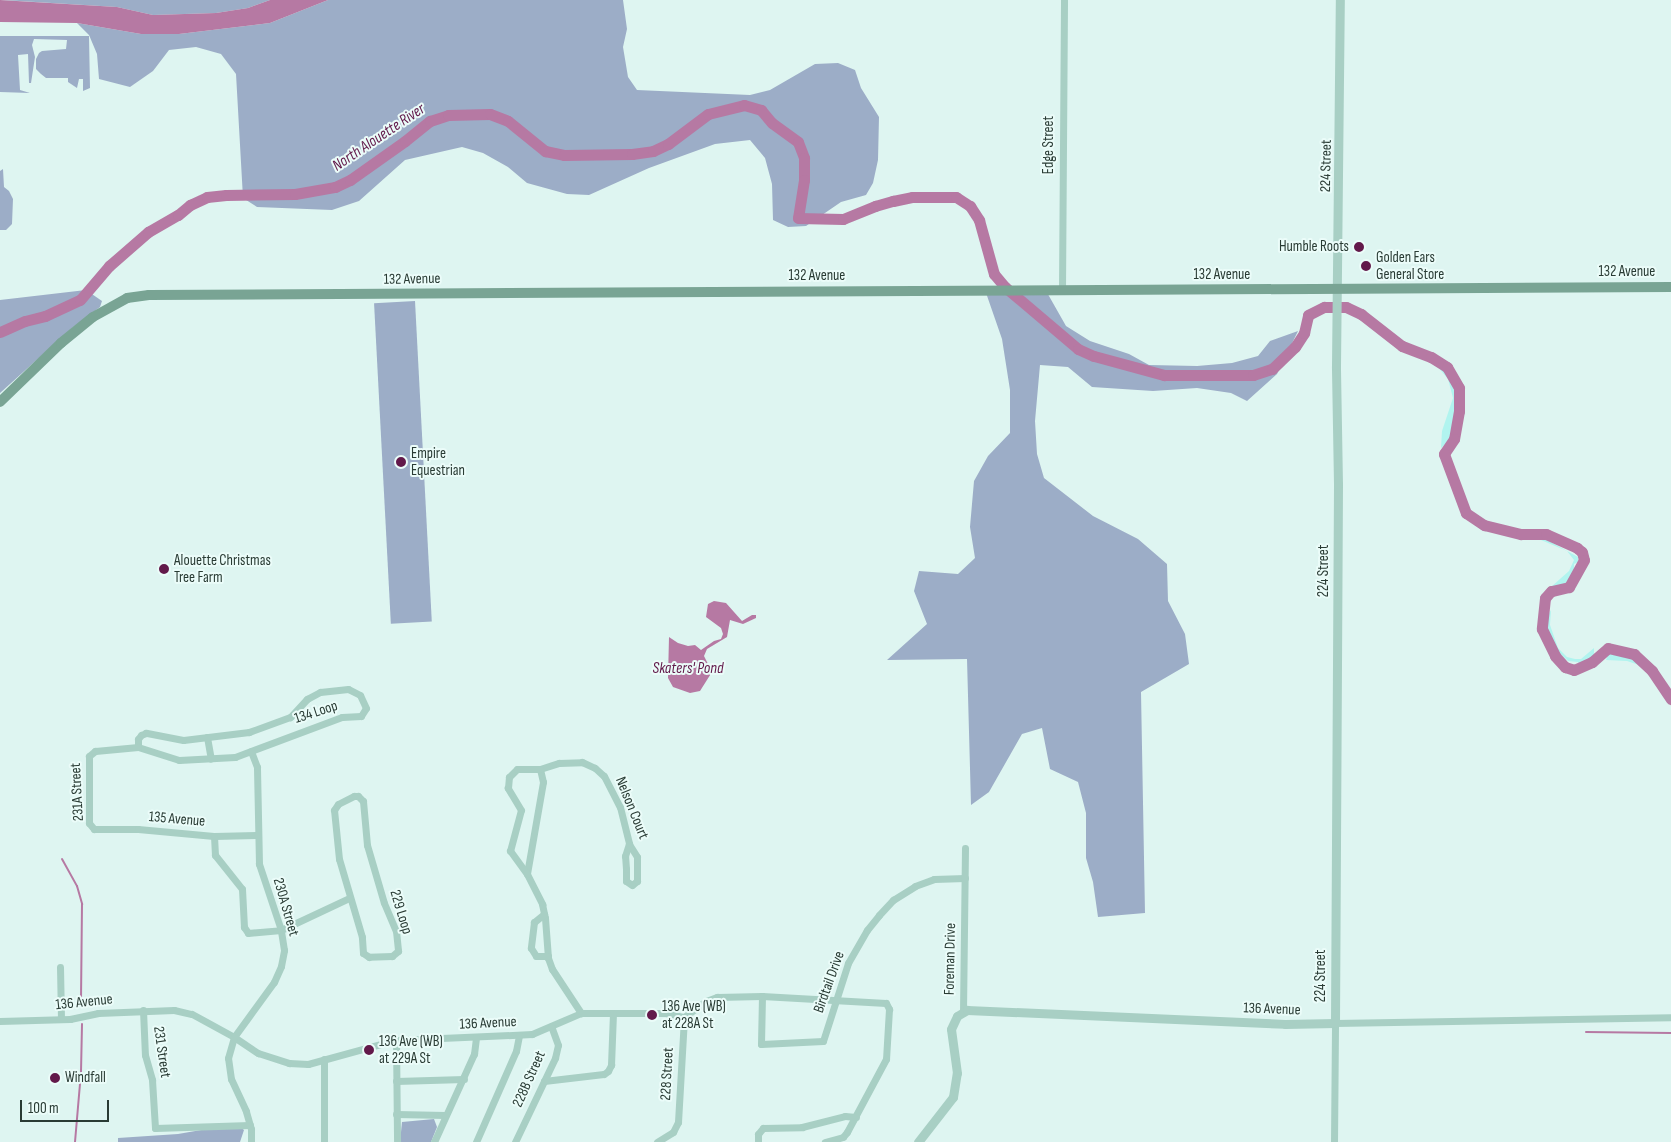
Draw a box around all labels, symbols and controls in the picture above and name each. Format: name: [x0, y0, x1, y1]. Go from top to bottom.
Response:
water label: North Alouette River: [329, 100, 429, 176]
street label: Edge Street: [1040, 116, 1058, 174]
street label: 224 Street: [1317, 140, 1335, 192]
place label: Humble Roots: [1279, 238, 1349, 256]
marker: Humble Roots: [1353, 241, 1365, 253]
place label: Golden Ears General Store: [1376, 248, 1444, 283]
marker: Golden Ears General Store: [1360, 260, 1372, 272]
street label: 132 Avenue: [1599, 263, 1655, 281]
street label: 132 Avenue: [1194, 266, 1250, 284]
street label: 132 Avenue: [789, 267, 845, 285]
street label: 132 Avenue: [383, 270, 441, 288]
place label: Empire Equestrian: [411, 444, 465, 479]
marker: Empire Equestrian: [395, 456, 407, 468]
street label: 224 Street: [1315, 545, 1333, 597]
place label: Alouette Christmas Tree Farm: [174, 551, 271, 586]
marker: Alouette Christmas Tree Farm: [158, 563, 170, 575]
water label: Skaters' Pond: [652, 659, 724, 679]
street label: 134 Loop: [292, 697, 340, 727]
street label: 231A Street: [66, 762, 88, 822]
street label: Nelson Court: [611, 774, 653, 842]
street label: 135 Avenue: [148, 808, 206, 830]
street label: 230A Street: [269, 876, 303, 938]
street label: 229 Loop: [386, 888, 416, 936]
street label: Foreman Drive: [940, 923, 960, 995]
street label: Birdtail Drive: [810, 949, 848, 1015]
street label: 224 Street: [1312, 950, 1330, 1002]
street label: 136 Avenue: [55, 990, 113, 1014]
place label: 136 Ave (WB) at 228A St: [662, 997, 726, 1032]
street label: 136 Avenue: [1243, 999, 1301, 1019]
marker: 136 Ave (WB) at 228A St: [646, 1009, 658, 1021]
street label: 136 Avenue: [459, 1013, 517, 1033]
street label: 231 Street: [149, 1025, 175, 1079]
place label: 136 Ave (WB) at 229A St: [379, 1032, 443, 1067]
marker: 136 Ave (WB) at 229A St: [363, 1044, 375, 1056]
street label: 228 Street: [657, 1047, 677, 1101]
street label: 228B Street: [509, 1048, 549, 1110]
place label: Windfall: [65, 1069, 106, 1087]
marker: Windfall: [49, 1072, 61, 1084]
scale bar: [22, 1090, 111, 1122]
text: 100 m: [28, 1099, 59, 1118]

